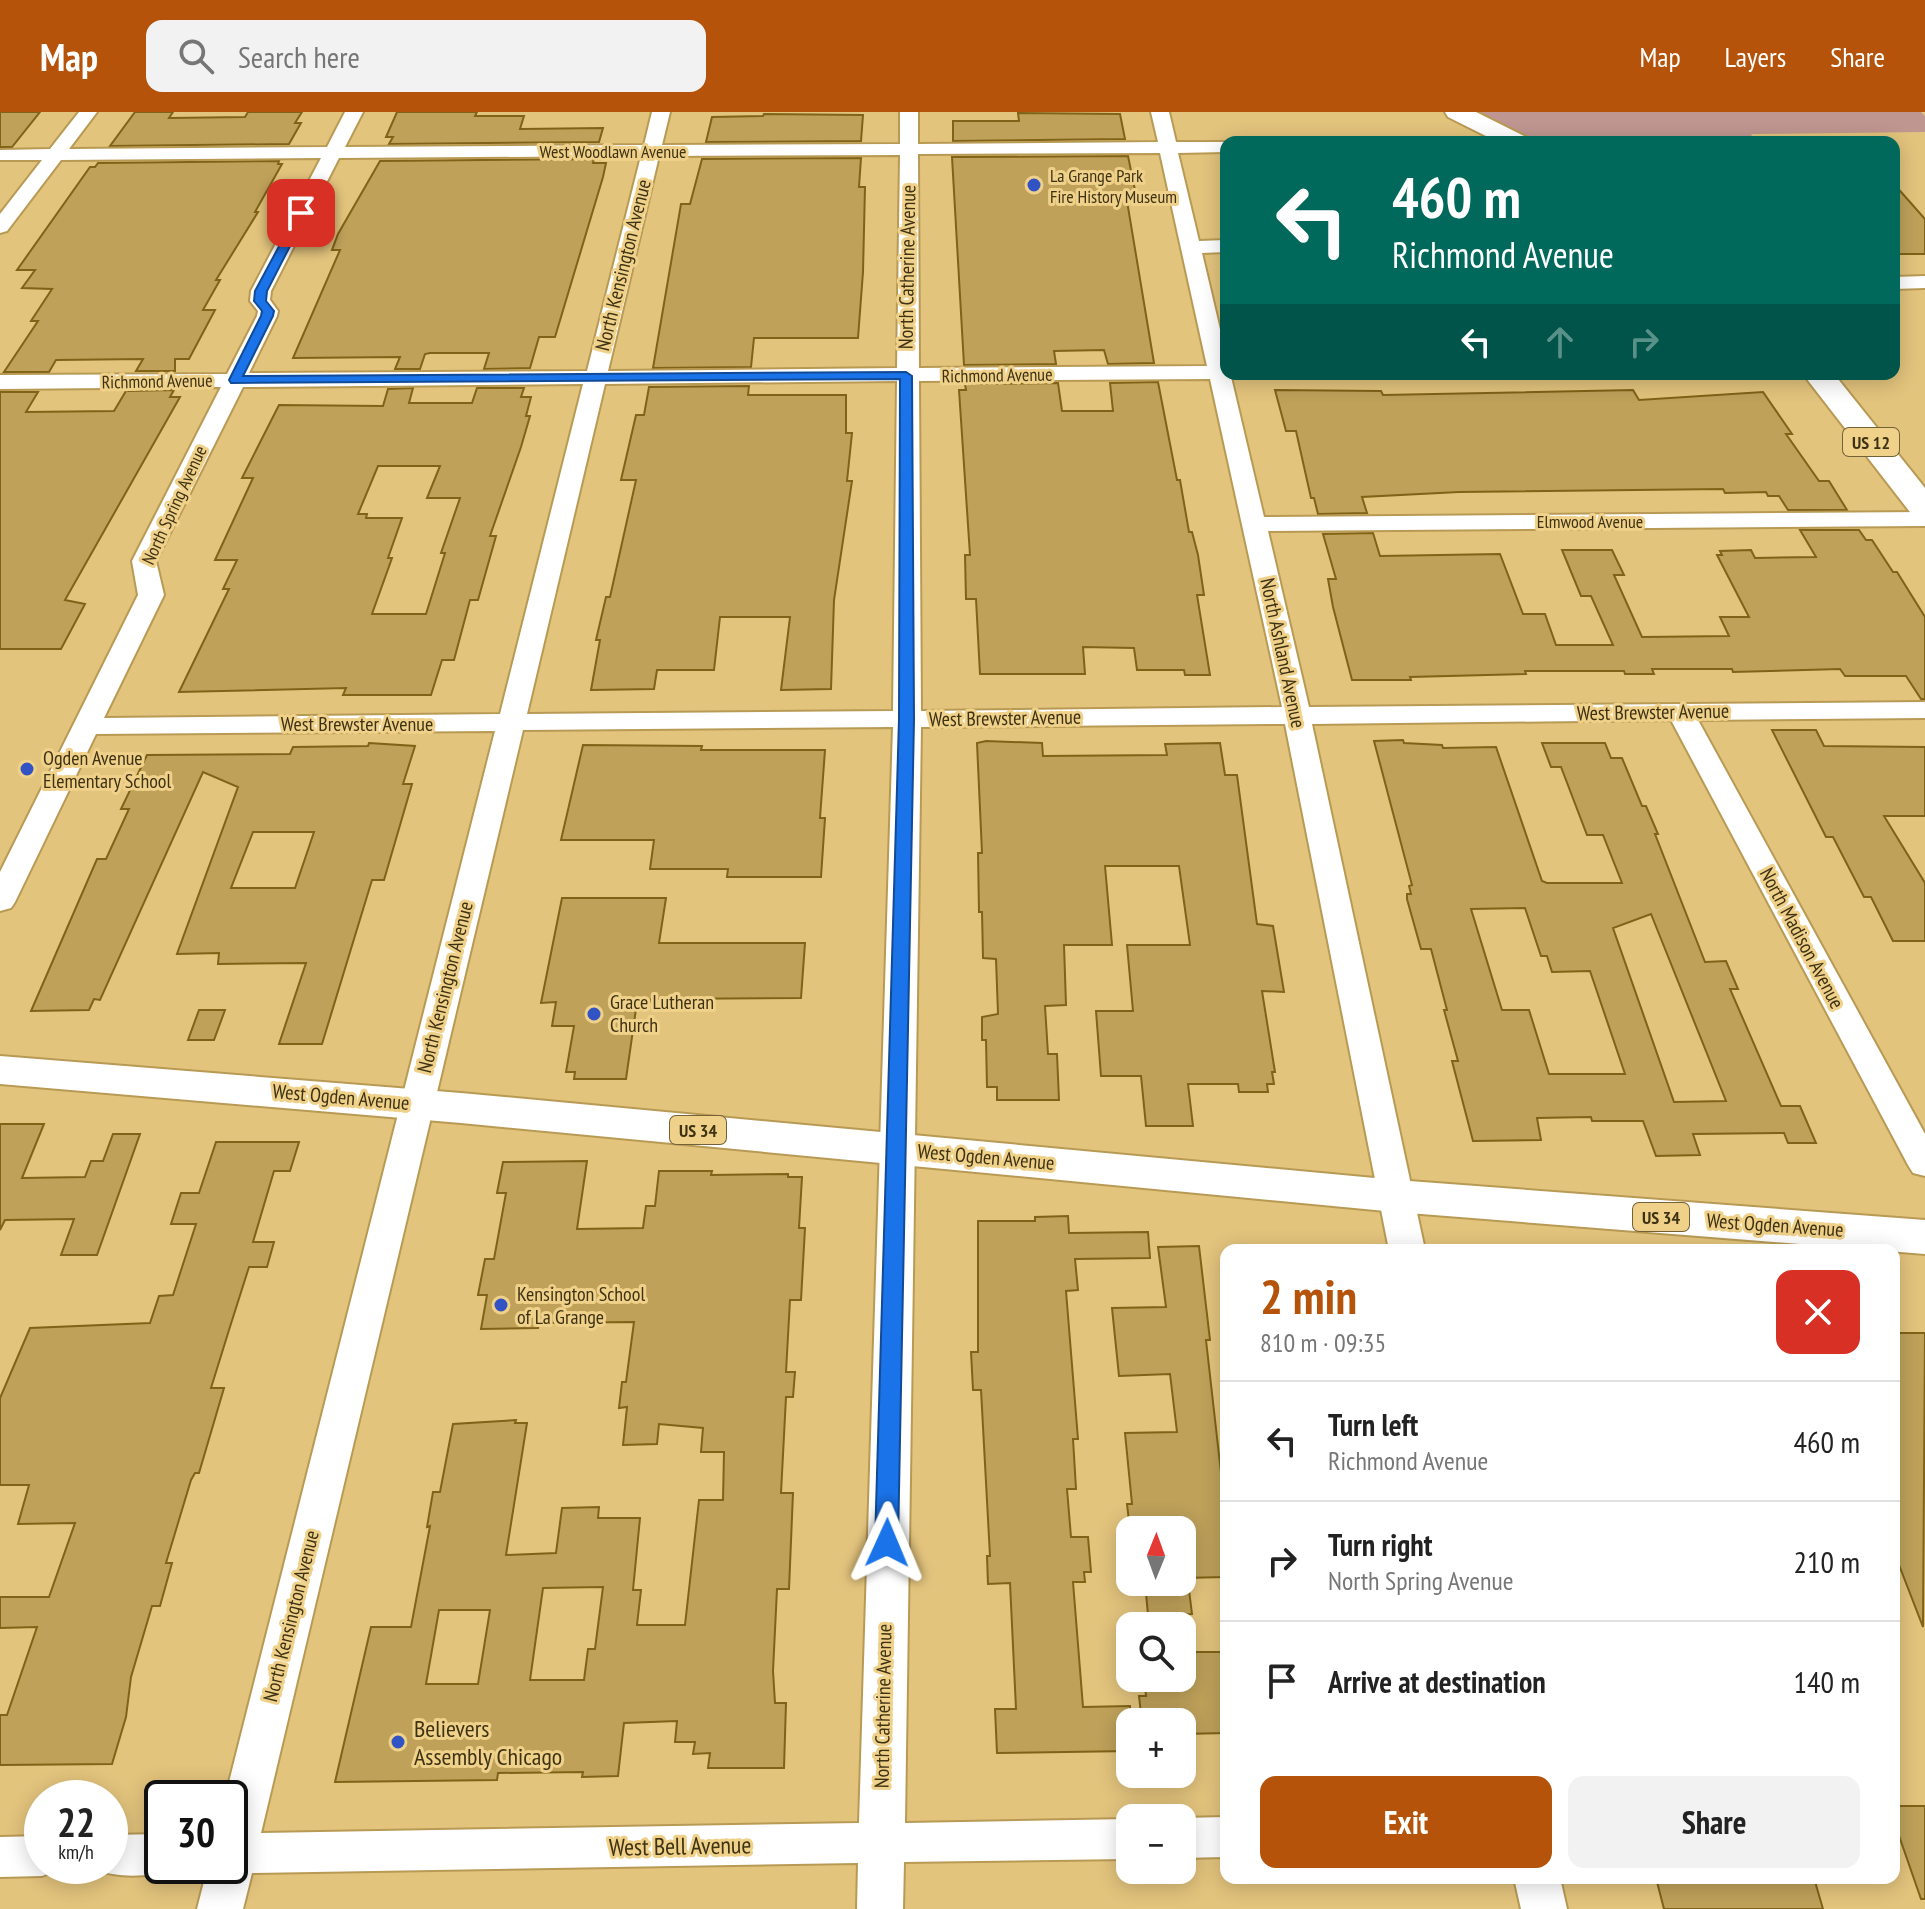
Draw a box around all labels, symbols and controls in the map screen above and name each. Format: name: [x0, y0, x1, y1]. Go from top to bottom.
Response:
search box: [146, 20, 706, 92]
text: Map: [40, 32, 98, 81]
icon: search: [174, 34, 218, 78]
text: Search here: [238, 37, 360, 76]
text: Map: [1639, 38, 1681, 75]
text: Layers: [1725, 38, 1786, 75]
text: Share: [1830, 38, 1885, 75]
street label: West Woodlawn Avenue: [539, 140, 687, 163]
text: 460 m: [1392, 161, 1521, 233]
place label: La Grange Park Fire History Museum: [1050, 164, 1177, 208]
icon: left: [1260, 168, 1364, 272]
marker: La Grange Park Fire History Museum: [1025, 176, 1043, 194]
street label: North Kensington Avenue: [589, 177, 657, 353]
pin: [267, 179, 335, 247]
street label: North Catherine Avenue: [893, 185, 921, 349]
icon: arrive: [279, 191, 323, 235]
text: Richmond Avenue: [1392, 231, 1614, 278]
icon: left: [1454, 320, 1498, 364]
icon: ahead: [1538, 320, 1582, 364]
icon: right: [1622, 320, 1666, 364]
street label: Richmond Avenue: [941, 363, 1053, 387]
street label: Richmond Avenue: [101, 369, 213, 393]
road number: US 12: [1843, 428, 1899, 456]
street label: North Spring Avenue: [136, 442, 212, 568]
street label: Elmwood Avenue: [1537, 510, 1643, 533]
street label: North Ashland Avenue: [1254, 576, 1312, 730]
street label: West Brewster Avenue: [1577, 698, 1729, 726]
street label: West Brewster Avenue: [929, 704, 1081, 732]
street label: West Brewster Avenue: [281, 711, 433, 737]
place label: Ogden Avenue Elementary School: [43, 745, 171, 794]
marker: Ogden Avenue Elementary School: [18, 760, 36, 778]
street label: North Madison Avenue: [1754, 863, 1850, 1013]
street label: North Kensington Avenue: [411, 899, 479, 1075]
place label: Grace Lutheran Church: [610, 989, 714, 1038]
marker: Grace Lutheran Church: [585, 1005, 603, 1023]
street label: West Ogden Avenue: [272, 1078, 410, 1116]
road number: US 34: [670, 1116, 726, 1144]
street label: West Ogden Avenue: [917, 1138, 1055, 1176]
road number: US 34: [1633, 1203, 1689, 1231]
street label: West Ogden Avenue: [1706, 1207, 1844, 1243]
text: 2 min: [1260, 1265, 1357, 1327]
button: close: [1776, 1270, 1860, 1354]
place label: Kensington School of La Grange: [517, 1281, 645, 1330]
marker: Kensington School of La Grange: [492, 1296, 510, 1314]
text: 810 m · 09:35: [1260, 1326, 1386, 1359]
text: Turn left: [1328, 1405, 1418, 1444]
icon: left: [1260, 1419, 1304, 1463]
text: 460 m: [1794, 1422, 1860, 1461]
text: Richmond Avenue: [1328, 1444, 1488, 1477]
position arrow: [845, 1501, 929, 1585]
north arrow: [1116, 1516, 1196, 1596]
map controls: [1116, 1516, 1196, 1884]
text: Turn right: [1328, 1525, 1432, 1564]
street label: North Kensington Avenue: [257, 1528, 325, 1704]
icon: right: [1260, 1539, 1304, 1583]
text: 210 m: [1794, 1542, 1860, 1581]
text: North Spring Avenue: [1328, 1564, 1513, 1597]
button: search: [1116, 1612, 1196, 1692]
street label: North Catherine Avenue: [869, 1624, 897, 1788]
icon: arrive: [1260, 1659, 1304, 1703]
text: Arrive at destination: [1328, 1662, 1546, 1701]
text: 140 m: [1794, 1662, 1860, 1701]
button: +: [1116, 1708, 1196, 1788]
place label: Believers Assembly Chicago: [414, 1713, 562, 1772]
marker: Believers Assembly Chicago: [389, 1733, 407, 1751]
button: Exit: [1260, 1776, 1552, 1868]
button: Share: [1568, 1776, 1860, 1868]
speed limit sign: 30: [144, 1780, 248, 1884]
text: 22: [57, 1796, 95, 1848]
button: −: [1116, 1804, 1196, 1884]
street label: West Bell Avenue: [608, 1829, 752, 1863]
text: km/h: [58, 1839, 94, 1865]

